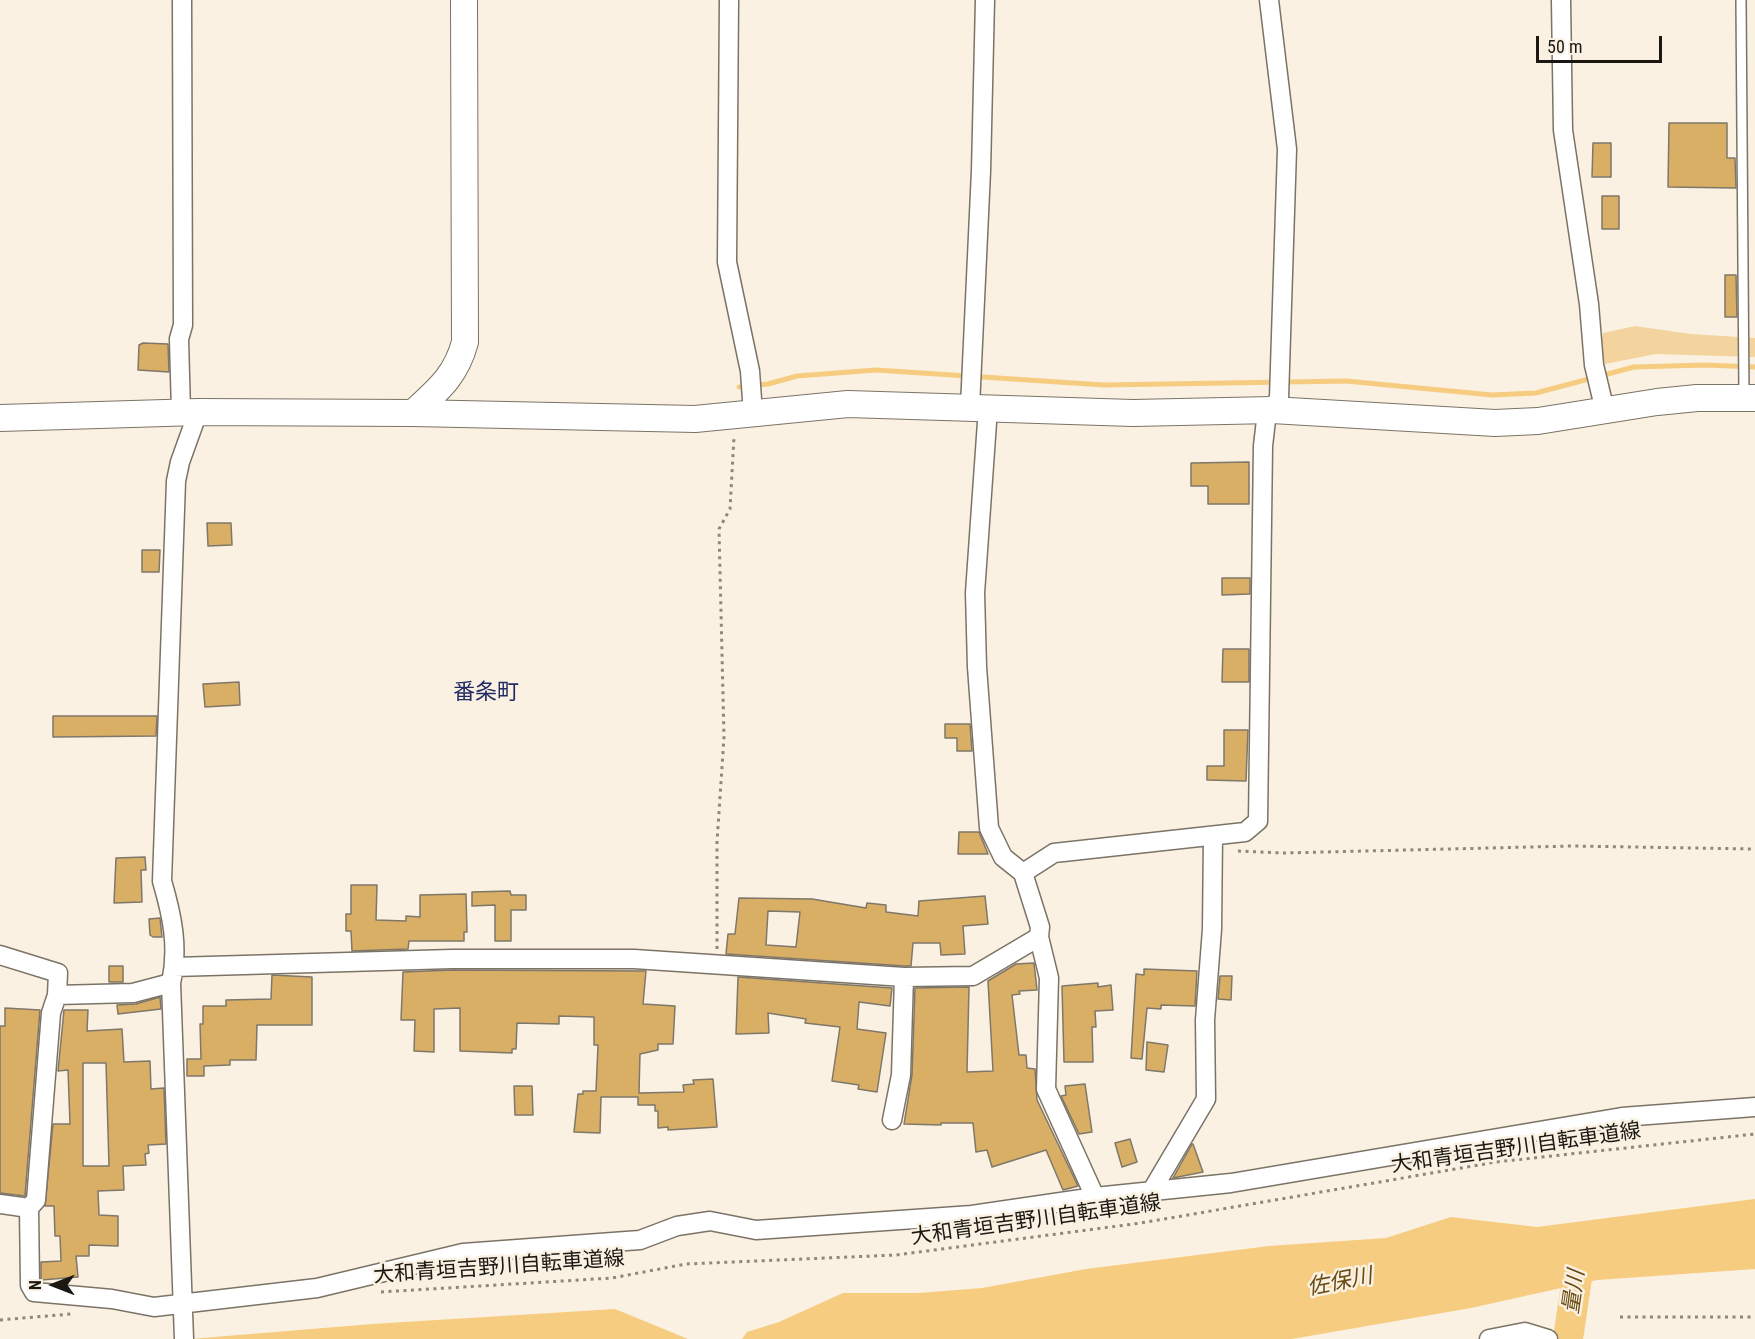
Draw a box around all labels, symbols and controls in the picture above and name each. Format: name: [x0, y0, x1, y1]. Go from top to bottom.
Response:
scale bar: [1539, 24, 1665, 62]
text: 50 m: [1547, 36, 1582, 57]
district label: 番条町: [453, 680, 519, 706]
street label: 大和青垣吉野川自転車道線: [1389, 1119, 1643, 1179]
street label: 大和青垣吉野川自転車道線: [909, 1191, 1163, 1251]
street label: 大和青垣吉野川自転車道線: [372, 1247, 626, 1289]
north arrow: [24, 1255, 84, 1315]
water label: 佐保川: [1305, 1264, 1375, 1302]
water label: 量川: [1559, 1268, 1591, 1316]
text: N: [26, 1280, 45, 1290]

